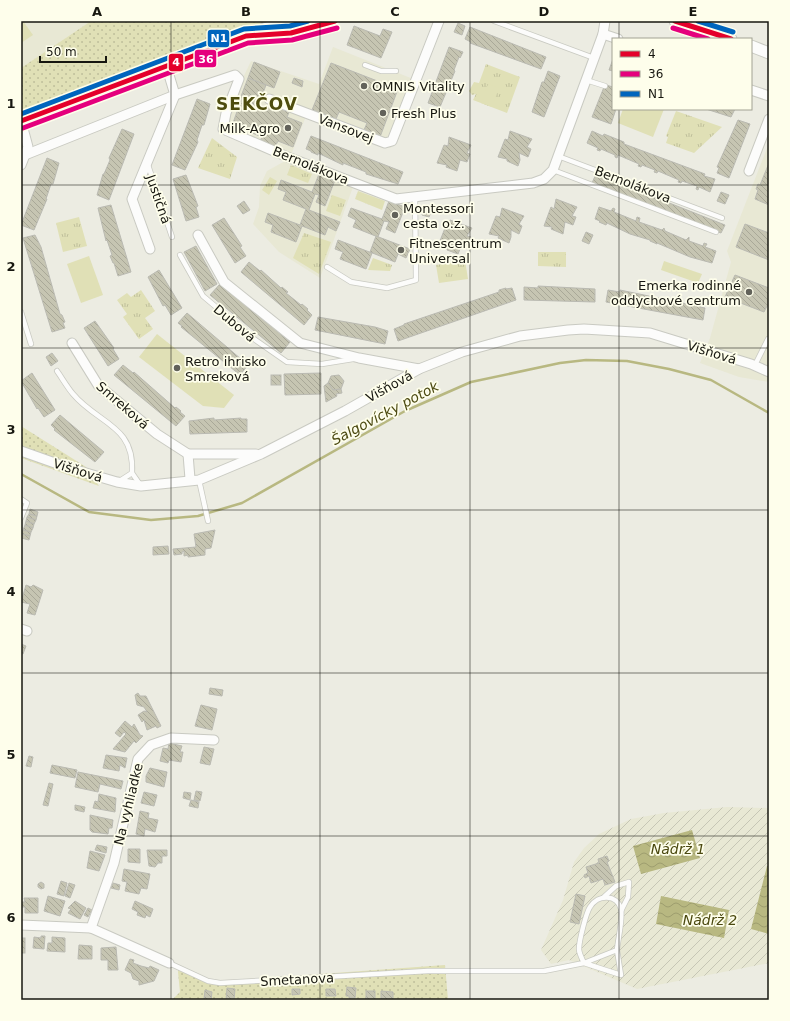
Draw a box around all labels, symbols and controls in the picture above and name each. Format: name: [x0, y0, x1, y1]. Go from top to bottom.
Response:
text: A: [92, 4, 102, 19]
text: B: [241, 4, 251, 19]
text: C: [390, 4, 400, 19]
text: D: [539, 4, 550, 19]
text: E: [689, 4, 697, 19]
line badge: N1: [207, 29, 230, 48]
text: N1: [211, 32, 227, 45]
scale bar: [40, 38, 106, 64]
legend: [612, 38, 752, 110]
text: 50 m: [46, 45, 77, 59]
text: 4: [648, 47, 656, 61]
line badge: 36: [194, 49, 217, 68]
line badge: 4: [168, 53, 184, 72]
text: 36: [198, 53, 214, 66]
text: 4: [172, 56, 180, 69]
text: 36: [648, 67, 663, 81]
place label: OMNIS Vitality: [372, 79, 465, 94]
marker: OMNIS Vitality: [359, 81, 369, 91]
text: N1: [648, 87, 665, 101]
district label: SEKČOV: [216, 93, 298, 114]
text: 1: [6, 96, 16, 111]
place label: Fresh Plus: [391, 106, 456, 121]
marker: Fresh Plus: [378, 108, 388, 118]
street label: Vansovej: [316, 111, 376, 146]
place label: Milk-Agro: [219, 121, 280, 136]
marker: Milk-Agro: [283, 123, 293, 133]
street label: Bernolákova: [271, 143, 351, 187]
street label: Bernolákova: [593, 163, 673, 206]
street label: Justičná: [143, 172, 174, 226]
place label: Montessori cesta o.z.: [403, 201, 474, 231]
marker: Montessori cesta o.z.: [390, 210, 400, 220]
place label: Fitnescentrum Universal: [409, 236, 502, 266]
marker: Fitnescentrum Universal: [396, 245, 406, 255]
text: 2: [6, 259, 16, 274]
place label: Emerka rodinné oddychové centrum: [611, 278, 741, 308]
marker: Emerka rodinné oddychové centrum: [744, 287, 754, 297]
street label: Dubová: [211, 302, 259, 345]
street label: Višňová: [685, 338, 738, 367]
place label: Retro ihrisko Smreková: [185, 354, 266, 384]
marker: Retro ihrisko Smreková: [172, 363, 182, 373]
street label: Višňová: [363, 368, 415, 405]
water label: Šalgovícky potok: [328, 377, 442, 448]
street label: Smreková: [93, 379, 152, 432]
text: 3: [6, 422, 16, 437]
street label: Višňová: [51, 456, 104, 485]
text: 4: [6, 584, 16, 599]
text: 5: [6, 747, 16, 762]
street label: Na vyhliadke: [111, 762, 146, 847]
water label: Nádrž 1: [651, 841, 705, 857]
text: 6: [6, 910, 16, 925]
water label: Nádrž 2: [683, 912, 737, 928]
street label: Smetanova: [260, 970, 334, 989]

